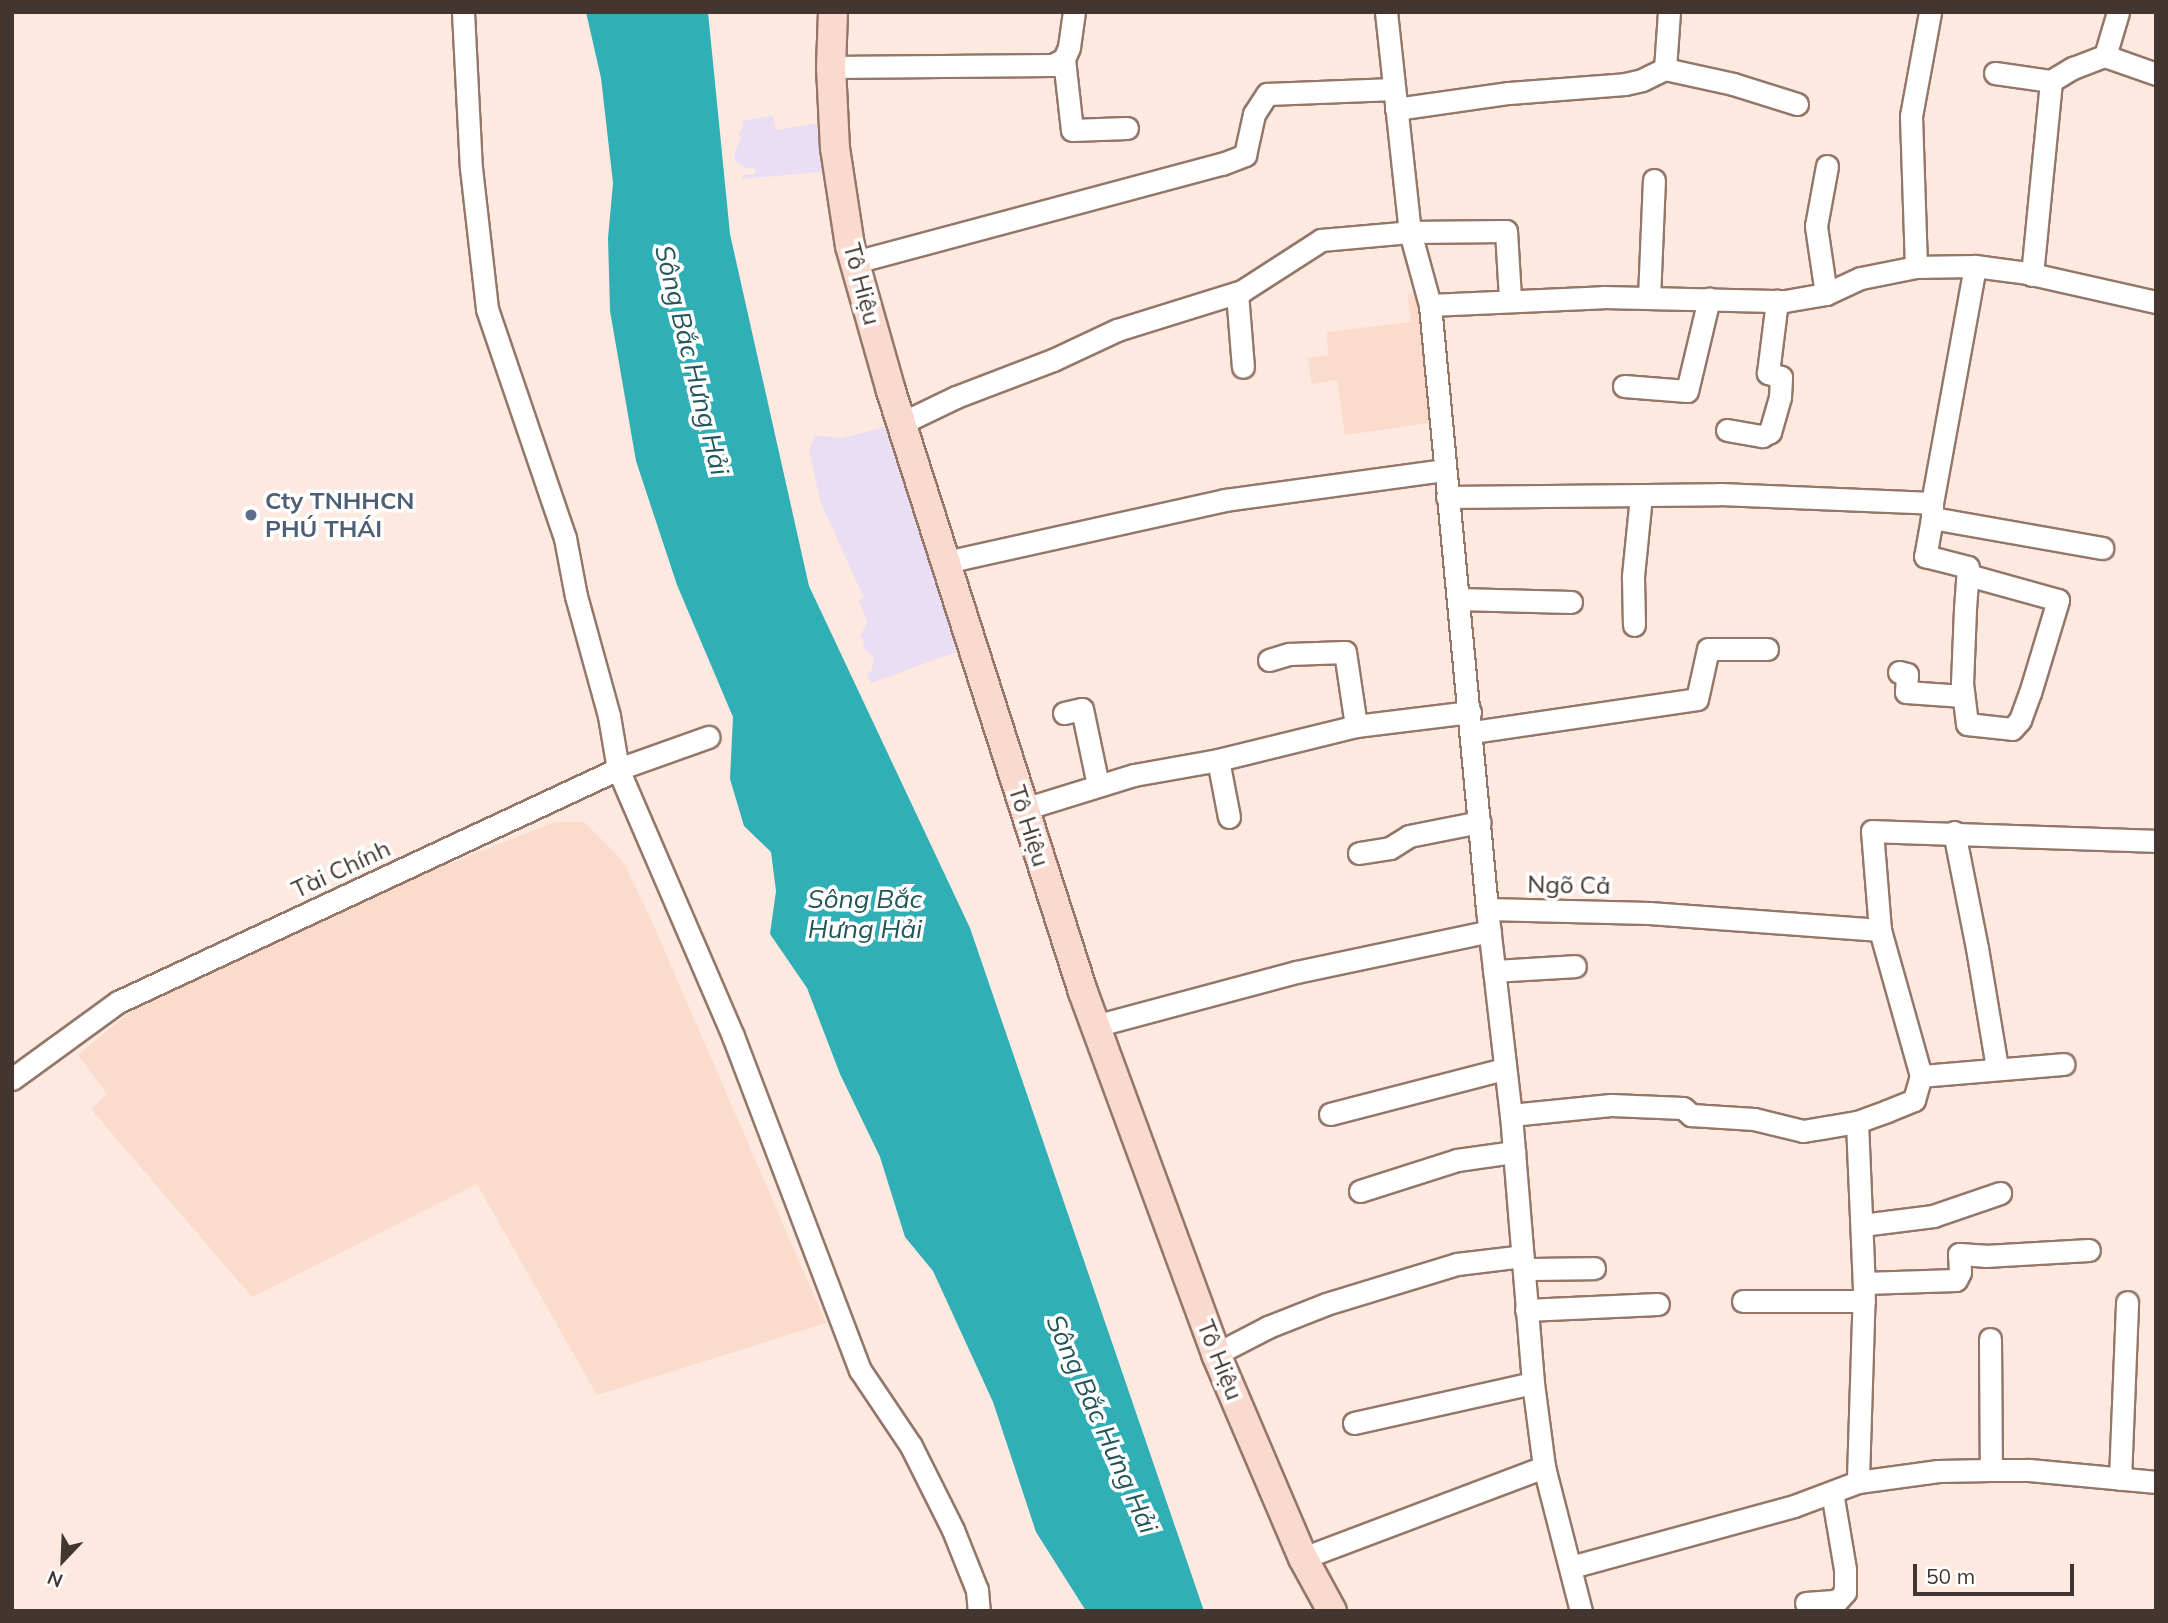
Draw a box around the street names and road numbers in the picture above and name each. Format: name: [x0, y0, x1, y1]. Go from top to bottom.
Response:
street label: Tô Hiệu: [837, 240, 887, 328]
street label: Tô Hiệu: [1002, 782, 1056, 870]
street label: Tài Chính: [287, 834, 395, 904]
street label: Ngõ Cả: [1527, 870, 1611, 900]
street label: Tô Hiệu: [1191, 1316, 1249, 1404]

